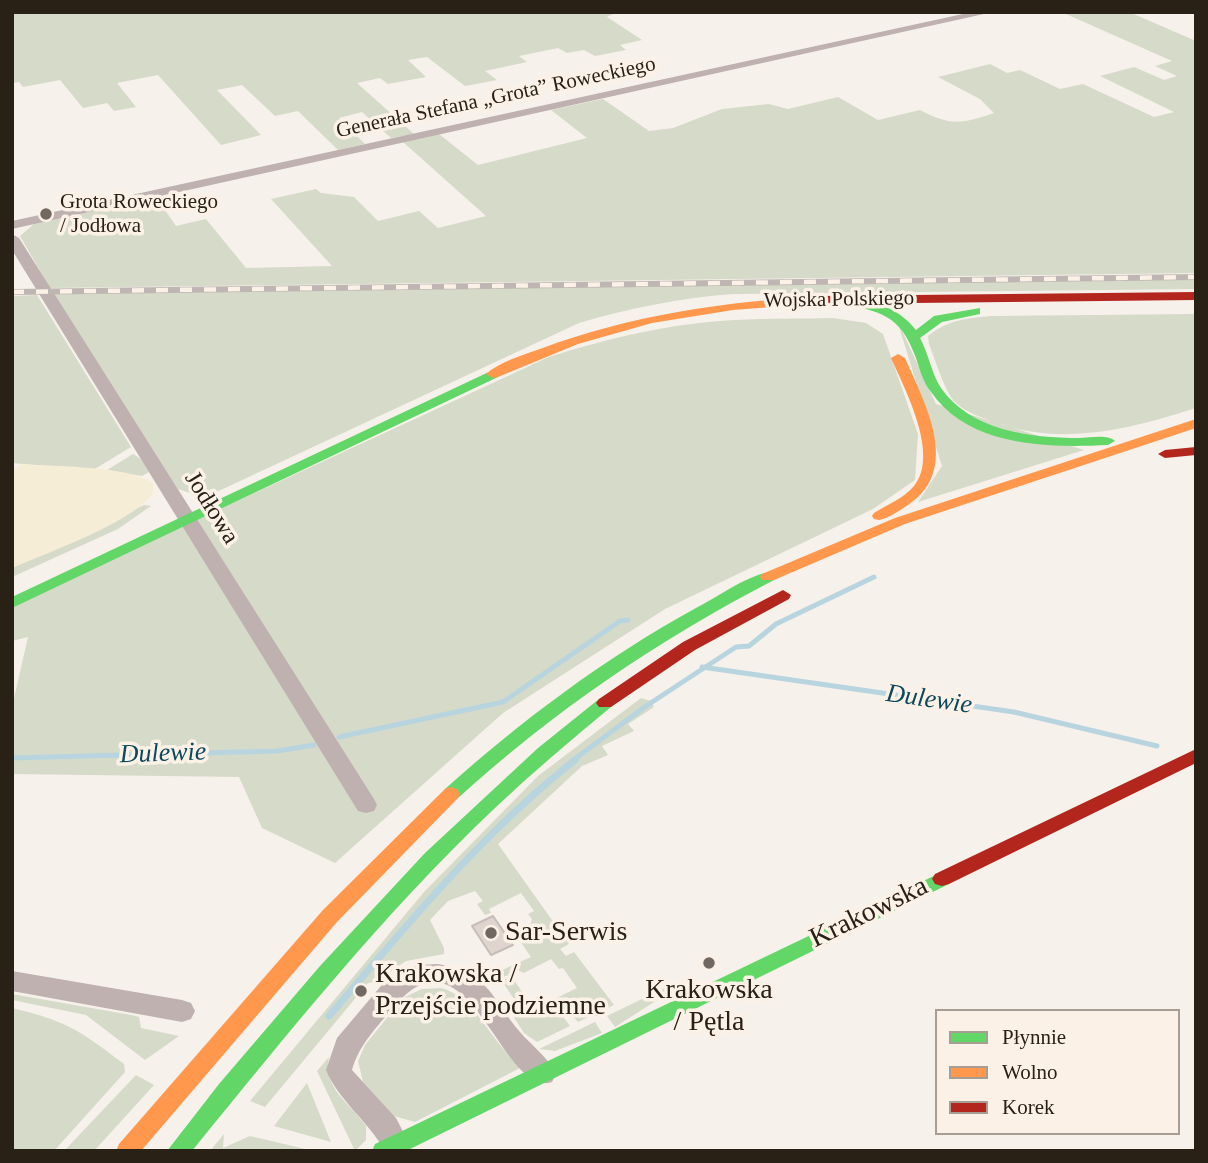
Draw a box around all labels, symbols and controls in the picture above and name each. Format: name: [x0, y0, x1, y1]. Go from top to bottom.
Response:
street label: Generała Stefana „Grota” Roweckiego: [334, 52, 658, 144]
place label: Grota Roweckiego / Jodłowa: [60, 189, 218, 239]
marker: Grota Roweckiego / Jodłowa: [38, 206, 54, 222]
street label: Wojska Polskiego: [764, 286, 914, 314]
street label: Jodłowa: [178, 466, 244, 550]
water label: Dulewie: [884, 679, 974, 721]
water label: Dulewie: [119, 737, 207, 771]
street label: Krakowska: [804, 870, 934, 956]
place label: Sar-Serwis: [505, 916, 627, 950]
marker: Sar-Serwis: [483, 925, 499, 941]
marker: Krakowska / Pętla: [701, 955, 717, 971]
place label: Krakowska / Przejście podziemne: [375, 958, 606, 1024]
place label: Krakowska / Pętla: [645, 974, 773, 1040]
marker: Krakowska / Przejście podziemne: [353, 983, 369, 999]
legend: [935, 1009, 1180, 1135]
text: Płynnie: [1002, 1025, 1066, 1049]
text: Wolno: [1002, 1060, 1057, 1084]
text: Korek: [1002, 1095, 1054, 1119]

